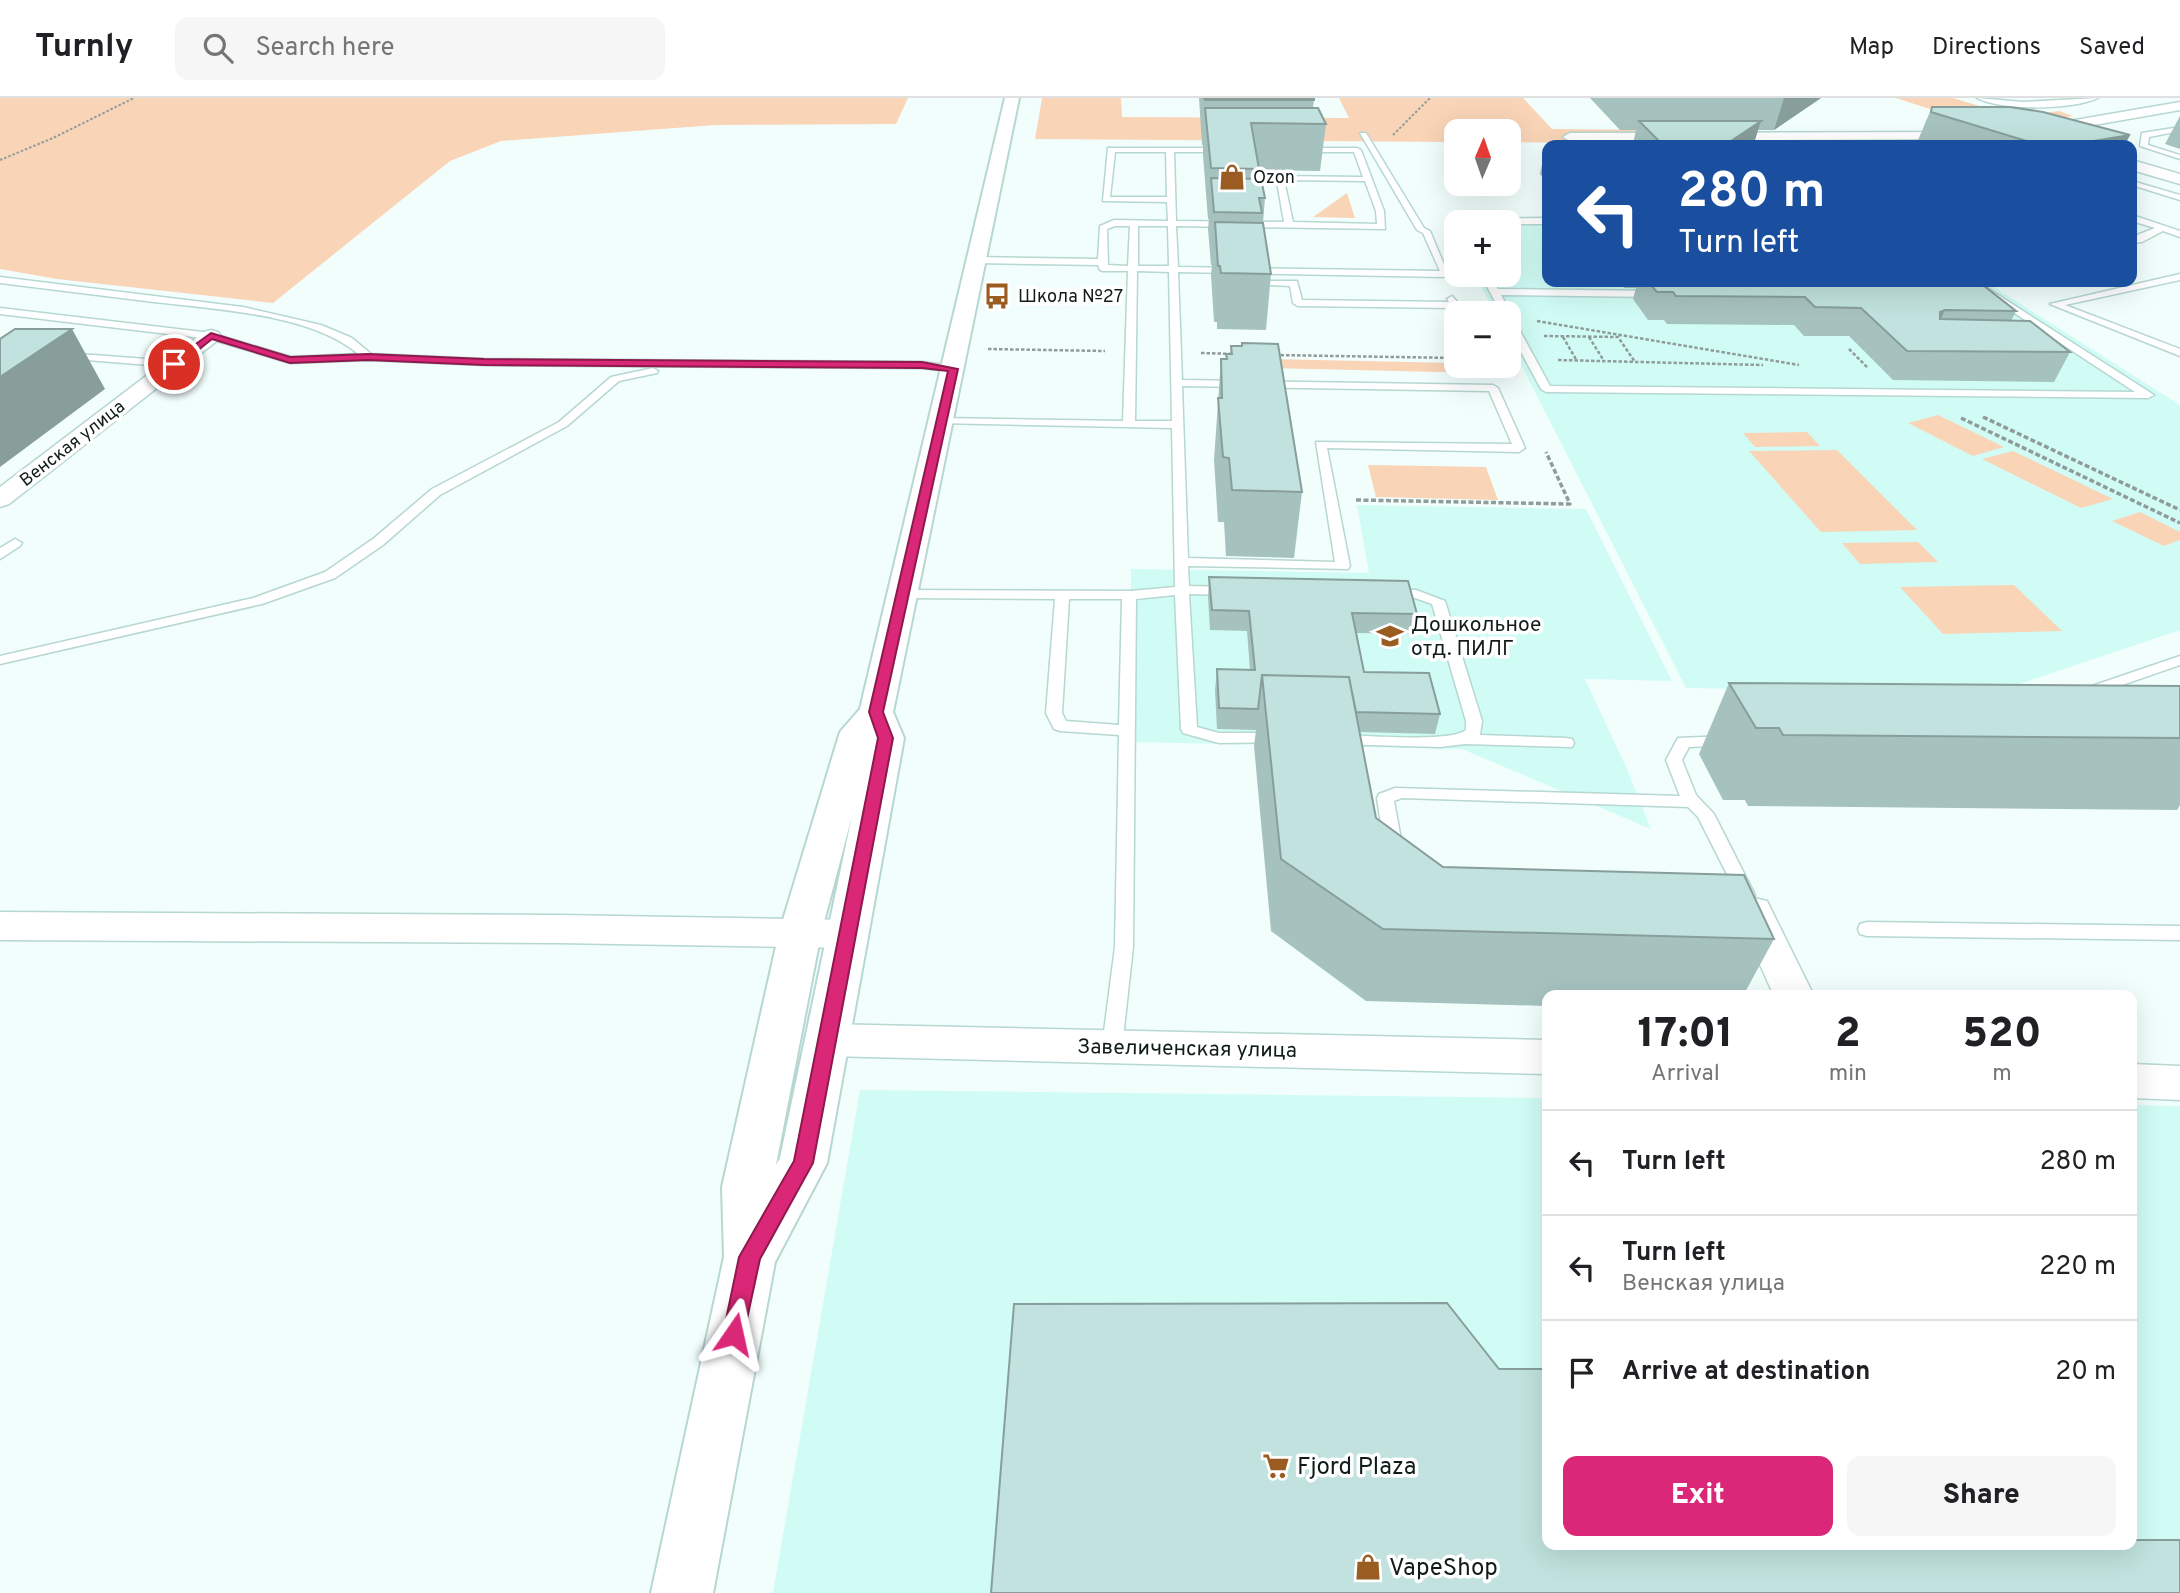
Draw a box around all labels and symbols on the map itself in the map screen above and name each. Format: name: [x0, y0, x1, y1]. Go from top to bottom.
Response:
north arrow: [1444, 119, 1521, 196]
shop icon: Ozon: [1217, 162, 1247, 192]
place label: Ozon: [1253, 167, 1295, 190]
bus stop icon: Школа №27: [982, 281, 1012, 311]
place label: Школа №27: [1018, 286, 1123, 309]
pin: [144, 334, 204, 394]
street label: Венская улица: [16, 396, 130, 492]
place label: Дошкольное отд. ПИЛГ: [1411, 612, 1541, 663]
school or university icon: Дошкольное отд. ПИЛГ: [1375, 621, 1405, 651]
street label: Завеличенская улица: [1077, 1034, 1297, 1065]
position arrow: [697, 1297, 771, 1371]
supermarket icon: Fjord Plaza: [1261, 1451, 1291, 1481]
place label: Fjord Plaza: [1297, 1453, 1417, 1483]
shop icon: VapeShop: [1353, 1552, 1383, 1582]
place label: VapeShop: [1389, 1554, 1498, 1584]

